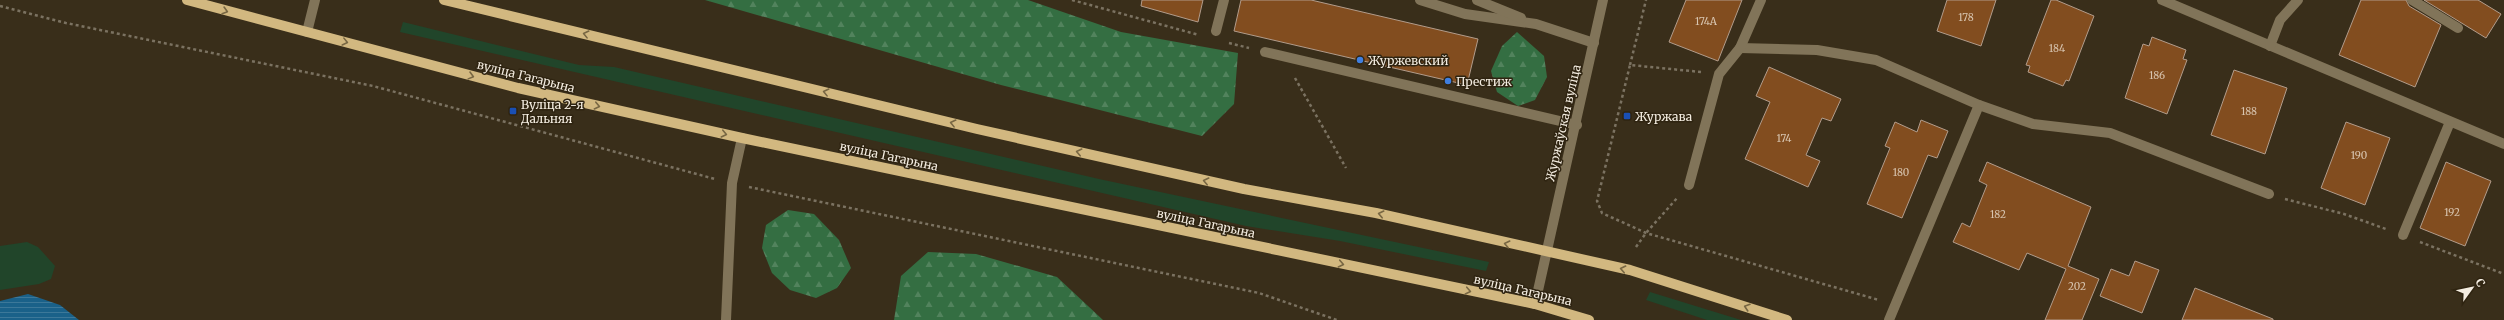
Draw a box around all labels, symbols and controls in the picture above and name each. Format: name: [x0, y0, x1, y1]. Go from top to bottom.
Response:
one-way arrow: [221, 6, 228, 15]
house number: 178: [1958, 11, 1974, 24]
house number: 174А: [1695, 15, 1718, 28]
one-way arrow: [583, 31, 590, 39]
one-way arrow: [341, 37, 348, 46]
house number: 184: [2049, 42, 2065, 55]
place label: Журжевский: [1368, 53, 1449, 68]
marker: Журжевский: [1355, 55, 1365, 65]
street label: вуліца Гагарына: [476, 57, 577, 96]
street label: Журжаўская вуліца: [1542, 62, 1584, 183]
house number: 186: [2149, 69, 2165, 82]
one-way arrow: [467, 71, 474, 80]
place label: Престиж: [1456, 74, 1512, 89]
marker: Престиж: [1443, 76, 1453, 86]
one-way arrow: [823, 89, 829, 97]
place label: Вуліца 2-я Дальняя: [521, 97, 584, 126]
one-way arrow: [594, 102, 600, 110]
house number: 188: [2241, 105, 2257, 118]
marker: Вуліца 2-я Дальняя: [508, 106, 518, 116]
place label: Журжава: [1635, 109, 1693, 124]
marker: Журжава: [1622, 111, 1632, 121]
one-way arrow: [949, 119, 956, 127]
one-way arrow: [721, 130, 727, 138]
house number: 174: [1777, 132, 1791, 145]
street label: вуліца Гагарына: [838, 138, 940, 174]
one-way arrow: [1076, 148, 1082, 156]
house number: 190: [2351, 149, 2367, 162]
house number: 180: [1893, 166, 1909, 179]
one-way arrow: [1203, 177, 1209, 185]
street label: вуліца Гагарына: [1155, 205, 1257, 241]
house number: 192: [2444, 206, 2460, 219]
house number: 182: [1990, 208, 2006, 221]
one-way arrow: [1377, 211, 1384, 219]
one-way arrow: [1504, 240, 1510, 248]
one-way arrow: [1338, 260, 1344, 268]
one-way arrow: [1620, 265, 1627, 273]
north arrow: [2452, 268, 2492, 308]
street label: вуліца Гагарына: [1472, 271, 1574, 309]
text: С: [2473, 276, 2488, 289]
house number: 202: [2068, 280, 2086, 293]
one-way arrow: [1465, 286, 1471, 294]
one-way arrow: [1744, 303, 1751, 312]

